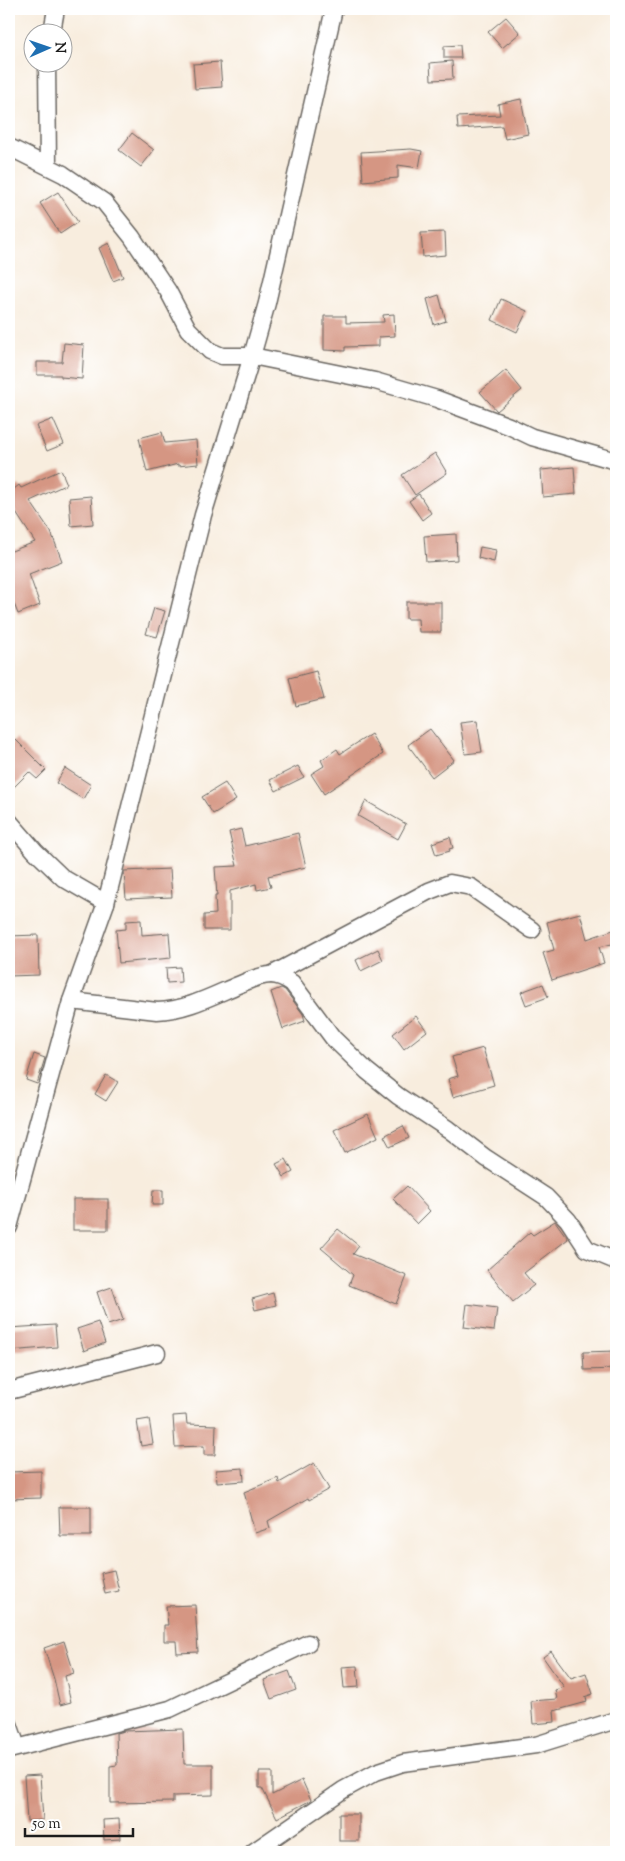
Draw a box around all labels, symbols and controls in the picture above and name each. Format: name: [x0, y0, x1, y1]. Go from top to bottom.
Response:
north arrow: [22, 22, 72, 72]
text: N: [49, 42, 69, 54]
scale bar: [25, 1806, 132, 1838]
text: 50 m: [31, 1814, 61, 1835]

